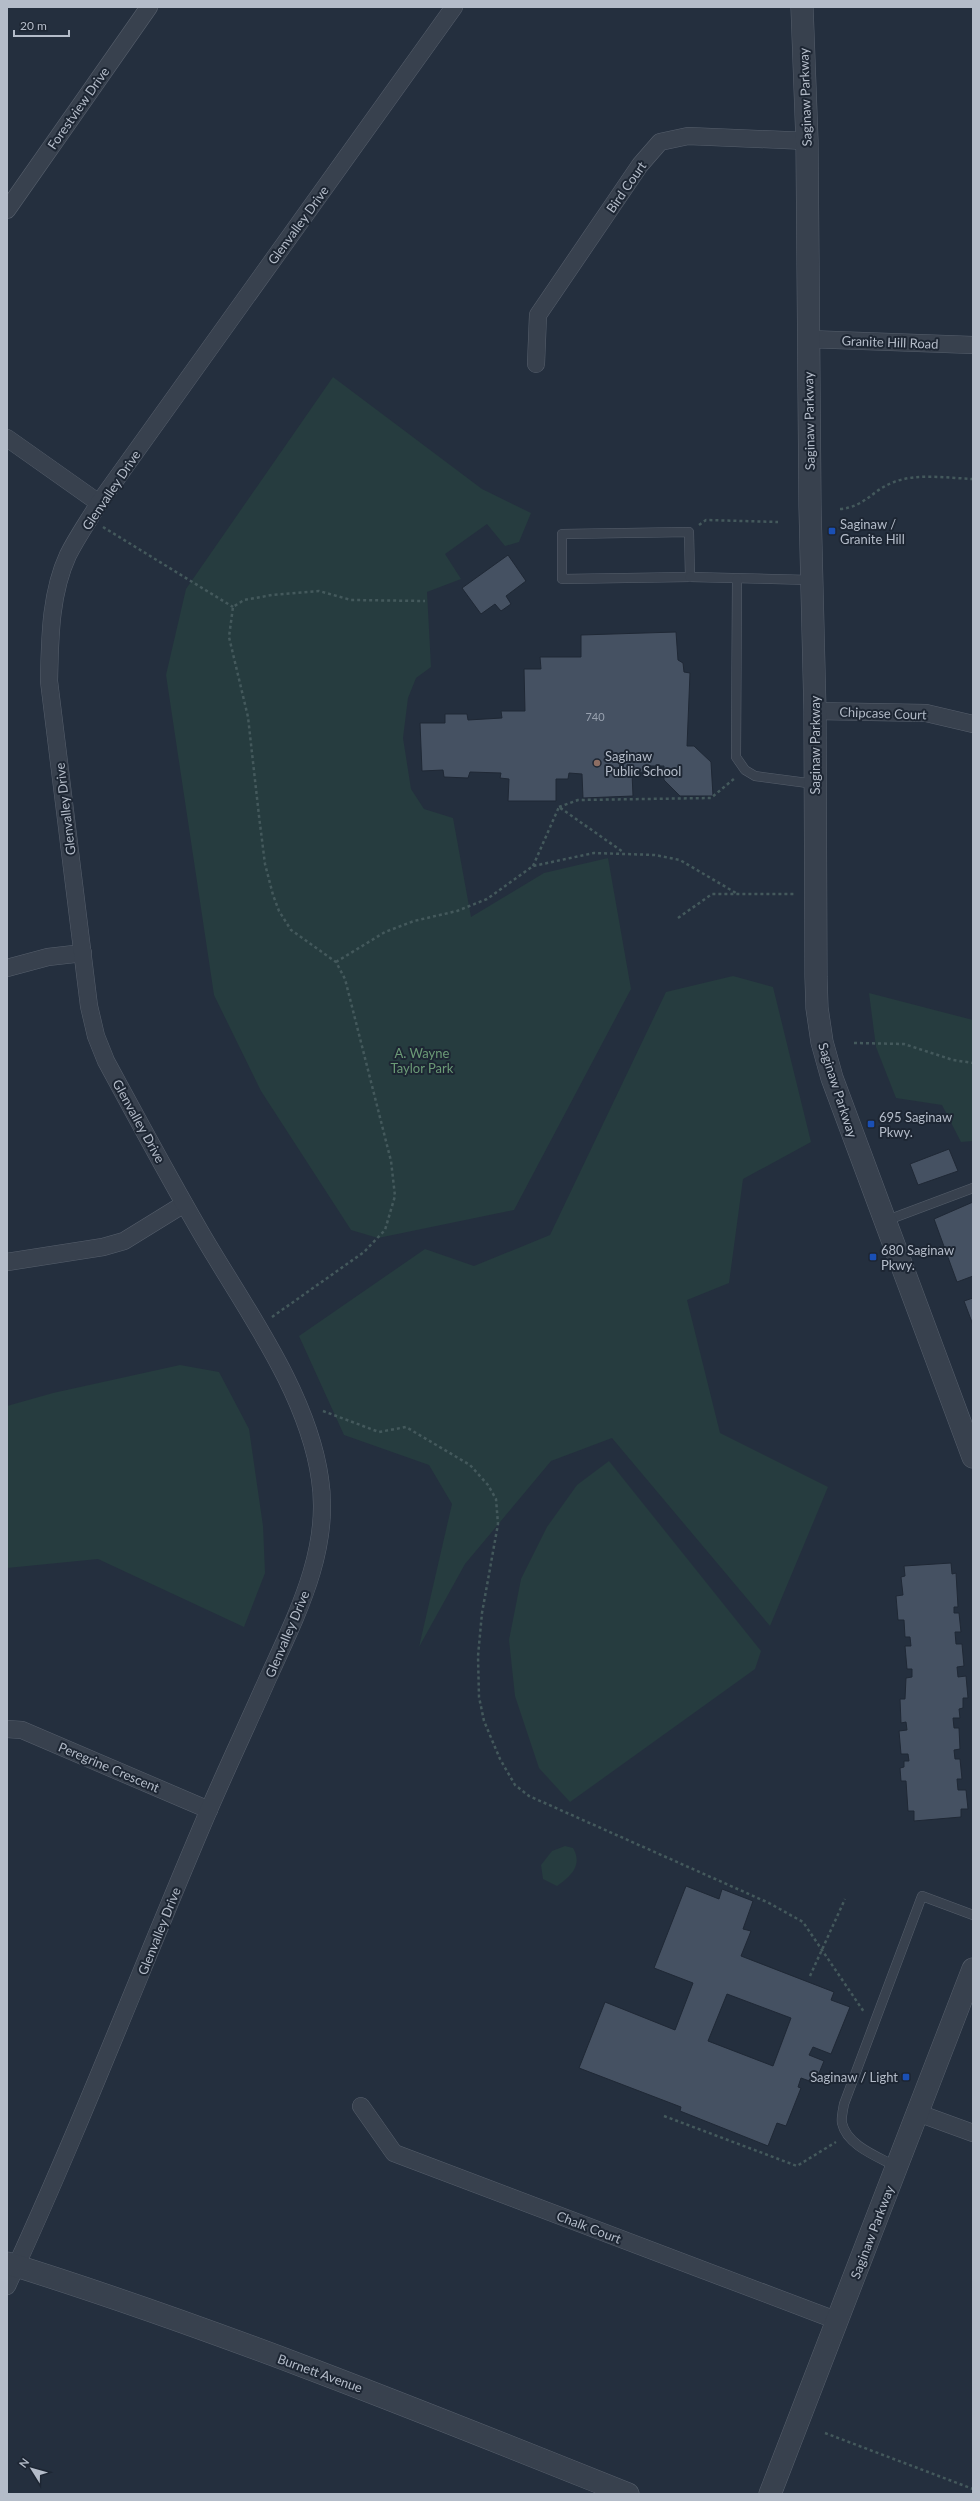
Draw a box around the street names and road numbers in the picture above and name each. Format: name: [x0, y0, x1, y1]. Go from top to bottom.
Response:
street label: Saginaw Parkway: [795, 47, 815, 147]
street label: Forestview Drive: [44, 64, 112, 152]
street label: Bird Court: [603, 158, 650, 216]
street label: Glenvalley Drive: [264, 183, 332, 267]
street label: Granite Hill Road: [841, 332, 939, 352]
street label: Saginaw Parkway: [800, 371, 818, 471]
street label: Glenvalley Drive: [78, 447, 144, 533]
street label: Saginaw Parkway: [807, 695, 823, 794]
street label: Chipcase Court: [839, 703, 927, 723]
street label: Glenvalley Drive: [51, 762, 79, 856]
street label: Saginaw Parkway: [815, 1041, 861, 1140]
street label: Glenvalley Drive: [109, 1076, 169, 1166]
street label: Glenvalley Drive: [261, 1588, 313, 1680]
street label: Peregrine Crescent: [56, 1739, 162, 1796]
street label: Glenvalley Drive: [134, 1885, 184, 1977]
street label: Saginaw Parkway: [847, 2183, 897, 2281]
street label: Chalk Court: [554, 2207, 624, 2247]
street label: Burnett Avenue: [275, 2350, 365, 2396]

